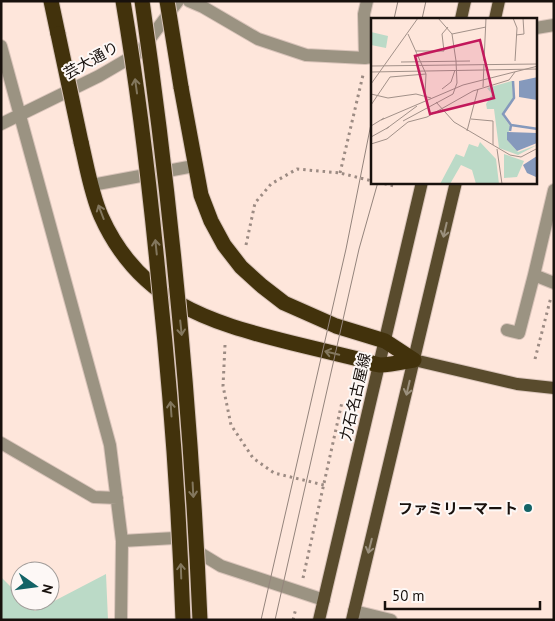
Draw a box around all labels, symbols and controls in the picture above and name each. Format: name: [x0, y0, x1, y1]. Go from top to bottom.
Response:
inset map: [371, 18, 538, 184]
street label: 芸大通り: [60, 37, 122, 83]
one-way arrow: [131, 78, 141, 94]
one-way arrow: [96, 205, 105, 220]
one-way arrow: [440, 221, 449, 237]
one-way arrow: [151, 239, 161, 255]
one-way arrow: [176, 319, 186, 335]
one-way arrow: [325, 348, 341, 357]
street label: 力石名古屋線: [336, 351, 374, 443]
one-way arrow: [403, 380, 412, 396]
one-way arrow: [166, 401, 176, 417]
one-way arrow: [189, 481, 198, 497]
place label: ファミリーマート: [398, 499, 518, 518]
marker: ファミリーマート: [522, 502, 534, 514]
one-way arrow: [365, 538, 374, 554]
north arrow: [10, 561, 60, 611]
one-way arrow: [176, 563, 186, 580]
scale bar: [385, 578, 540, 610]
text: N: [38, 583, 57, 596]
text: 50 m: [392, 586, 425, 605]

